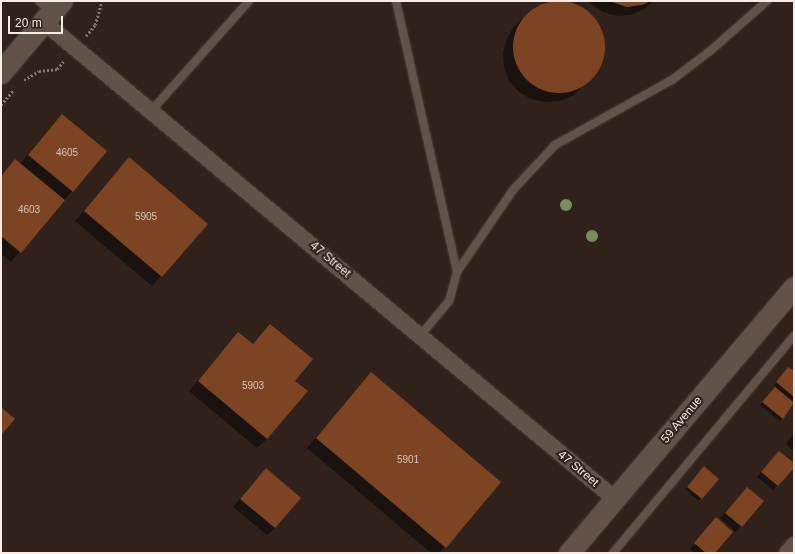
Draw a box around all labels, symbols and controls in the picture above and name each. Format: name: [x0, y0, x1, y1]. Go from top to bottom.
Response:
scale bar: [10, 8, 65, 34]
text: 20 m: [15, 16, 42, 30]
house number: 4605: [56, 147, 78, 159]
house number: 4603: [18, 204, 40, 216]
house number: 5905: [135, 211, 157, 223]
street label: 47 Street: [307, 239, 353, 281]
house number: 5903: [242, 380, 264, 392]
street label: 59 Avenue: [658, 393, 706, 447]
street label: 47 Street: [555, 448, 601, 490]
house number: 5901: [397, 454, 419, 466]

